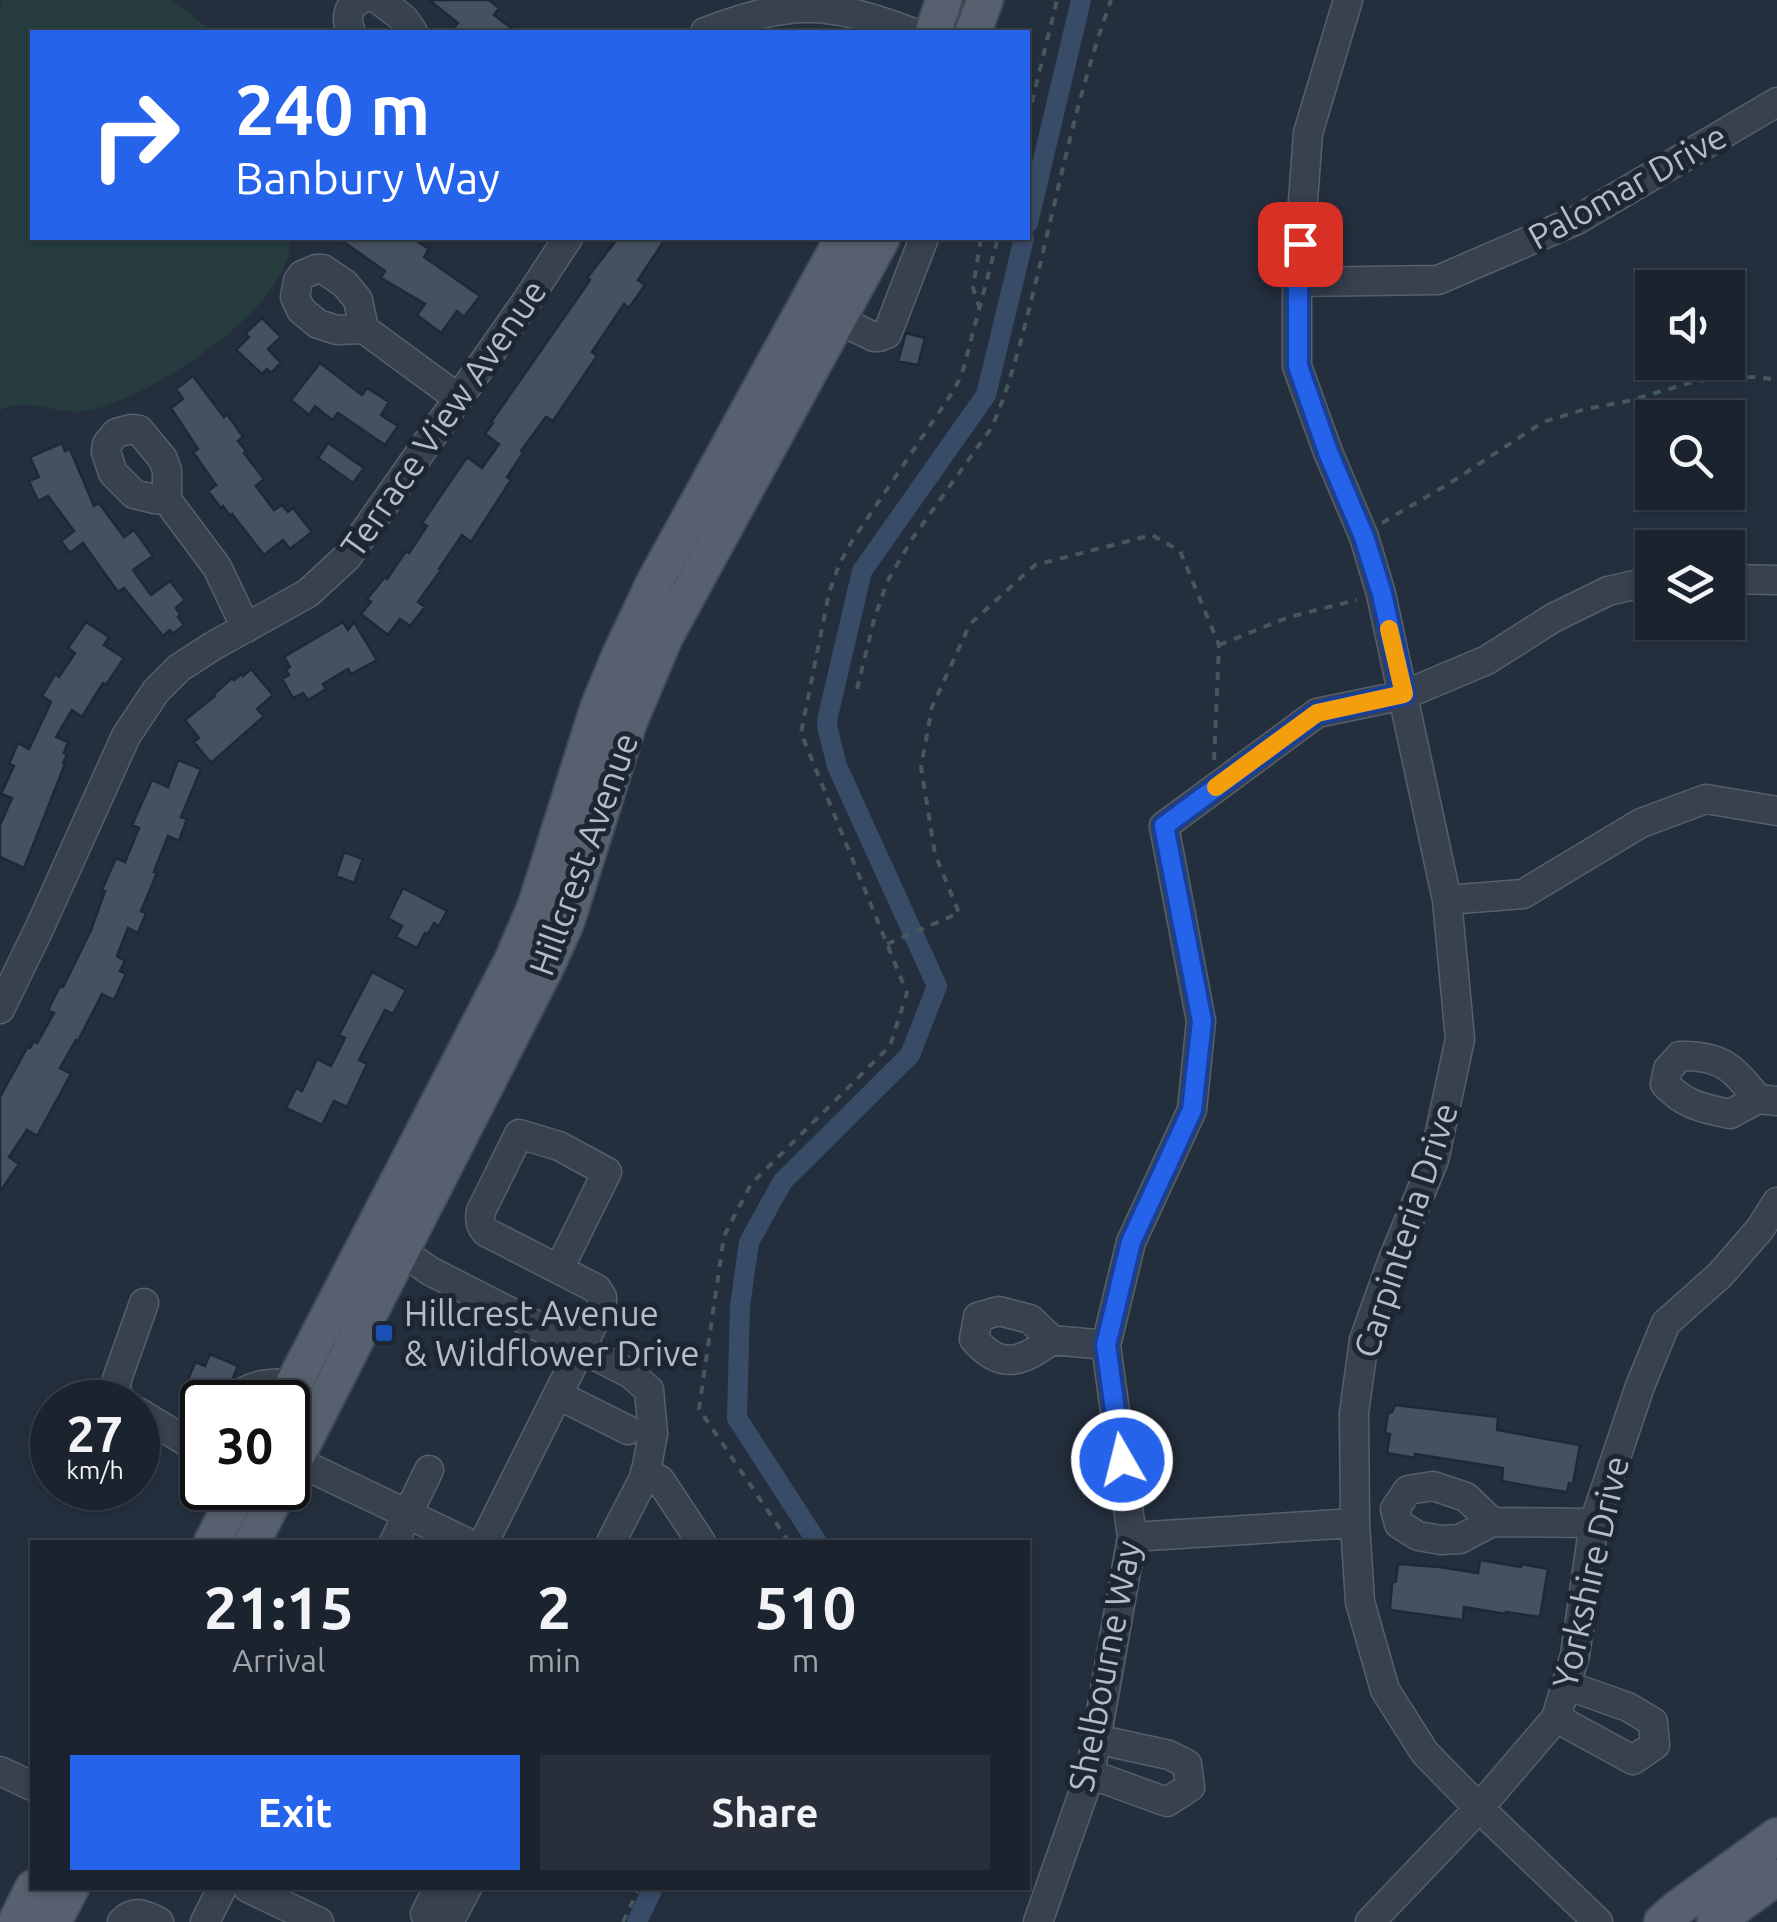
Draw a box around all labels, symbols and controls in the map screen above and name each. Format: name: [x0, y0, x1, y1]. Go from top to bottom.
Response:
icon: right: [70, 70, 200, 200]
text: 240 m: [235, 70, 430, 148]
street label: Palomar Drive: [1521, 115, 1733, 257]
text: Banbury Way: [235, 152, 500, 203]
pin: [1258, 202, 1343, 287]
icon: arrive: [1273, 217, 1328, 272]
map controls: [1635, 270, 1745, 640]
button: sound: [1635, 270, 1745, 380]
street label: Terrace View Avenue: [332, 272, 554, 564]
button: search: [1635, 400, 1745, 510]
button: layers: [1635, 530, 1745, 640]
street label: Hillcrest Avenue: [521, 727, 645, 981]
street label: Carpinteria Drive: [1345, 1098, 1465, 1362]
place label: Hillcrest Avenue & Wildflower Drive: [404, 1293, 700, 1373]
marker: Hillcrest Avenue & Wildflower Drive: [373, 1322, 395, 1344]
speed limit sign: 30: [180, 1380, 310, 1510]
text: 27: [67, 1405, 123, 1461]
position arrow: [1070, 1408, 1174, 1512]
street label: Yorkshire Drive: [1544, 1452, 1636, 1692]
text: km/h: [66, 1456, 124, 1484]
street label: Shelbourne Way: [1060, 1537, 1148, 1795]
text: 21:15: [204, 1573, 354, 1640]
text: 2: [537, 1573, 571, 1640]
text: 510: [755, 1573, 856, 1640]
text: Arrival: [232, 1642, 325, 1678]
text: min: [527, 1642, 581, 1678]
text: m: [792, 1642, 819, 1678]
button: Exit: [70, 1755, 520, 1870]
button: Share: [540, 1755, 990, 1870]

